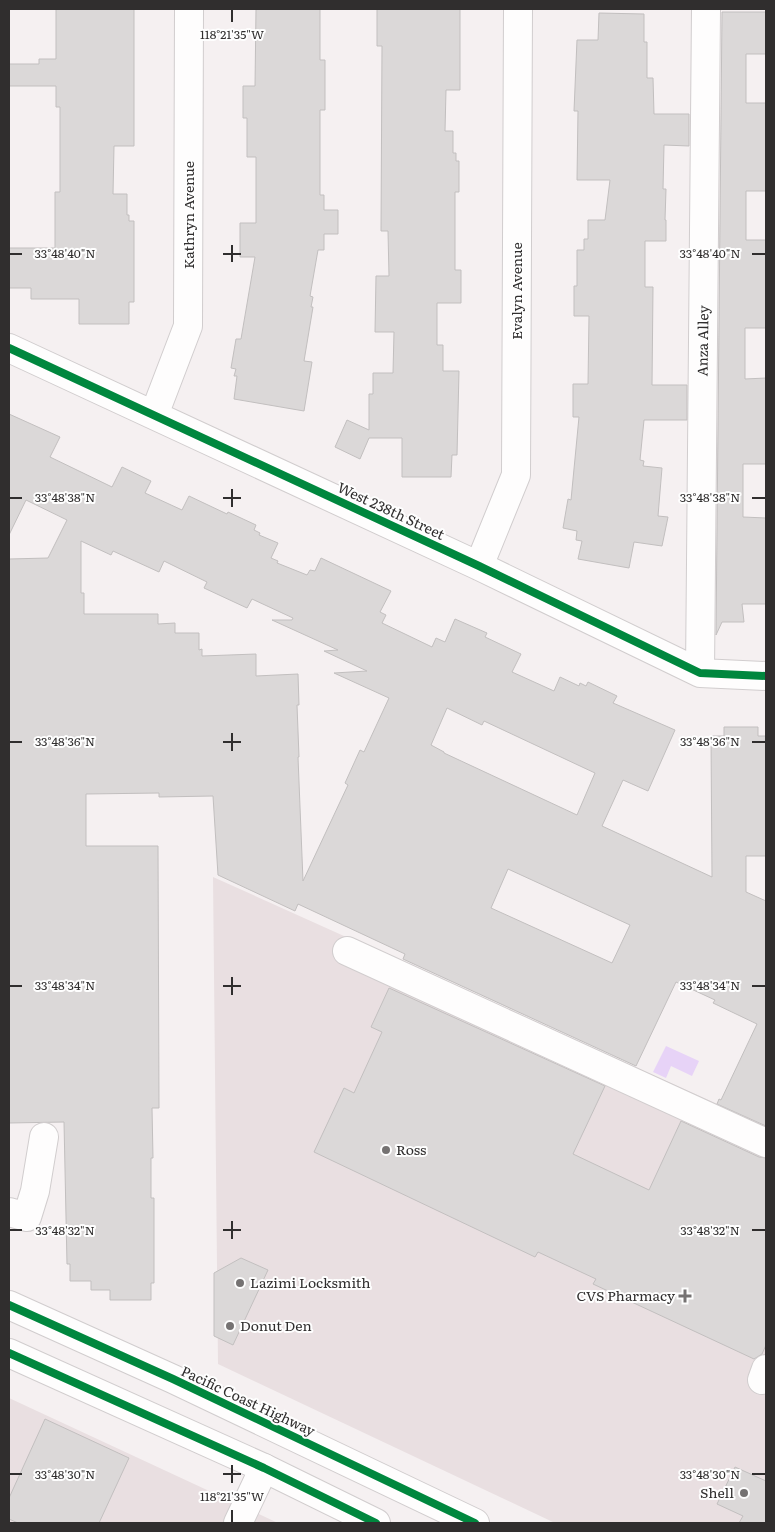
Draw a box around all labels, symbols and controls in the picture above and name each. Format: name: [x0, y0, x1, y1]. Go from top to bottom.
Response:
text: 118°21'35"W: [200, 25, 264, 43]
street label: Kathryn Avenue: [178, 161, 198, 269]
street label: Evalyn Avenue: [506, 242, 526, 340]
text: 33°48'40"N: [35, 244, 95, 262]
text: 33°48'40"N: [680, 244, 740, 262]
street label: Anza Alley: [691, 304, 713, 377]
street label: West 238th Street: [335, 477, 448, 544]
text: 33°48'38"N: [35, 488, 95, 506]
text: 33°48'38"N: [680, 488, 740, 506]
text: 33°48'36"N: [35, 732, 95, 750]
text: 33°48'36"N: [680, 732, 740, 750]
text: 33°48'34"N: [35, 976, 95, 994]
text: 33°48'34"N: [680, 976, 740, 994]
place label: Ross: [396, 1139, 426, 1159]
marker: Ross: [380, 1144, 392, 1156]
text: 33°48'32"N: [35, 1221, 95, 1239]
text: 33°48'32"N: [680, 1221, 740, 1239]
place label: Lazimi Locksmith: [250, 1272, 371, 1292]
marker: Lazimi Locksmith: [234, 1277, 246, 1289]
place label: CVS Pharmacy: [577, 1285, 676, 1305]
marker: CVS Pharmacy: [679, 1290, 691, 1302]
place label: Donut Den: [240, 1315, 312, 1335]
marker: Donut Den: [224, 1320, 236, 1332]
street label: Pacific Coast Highway: [178, 1360, 320, 1440]
text: 33°48'30"N: [35, 1465, 95, 1483]
text: 33°48'30"N: [680, 1465, 740, 1483]
place label: Shell: [700, 1482, 734, 1502]
text: 118°21'35"W: [200, 1487, 264, 1505]
marker: Shell: [738, 1487, 750, 1499]

